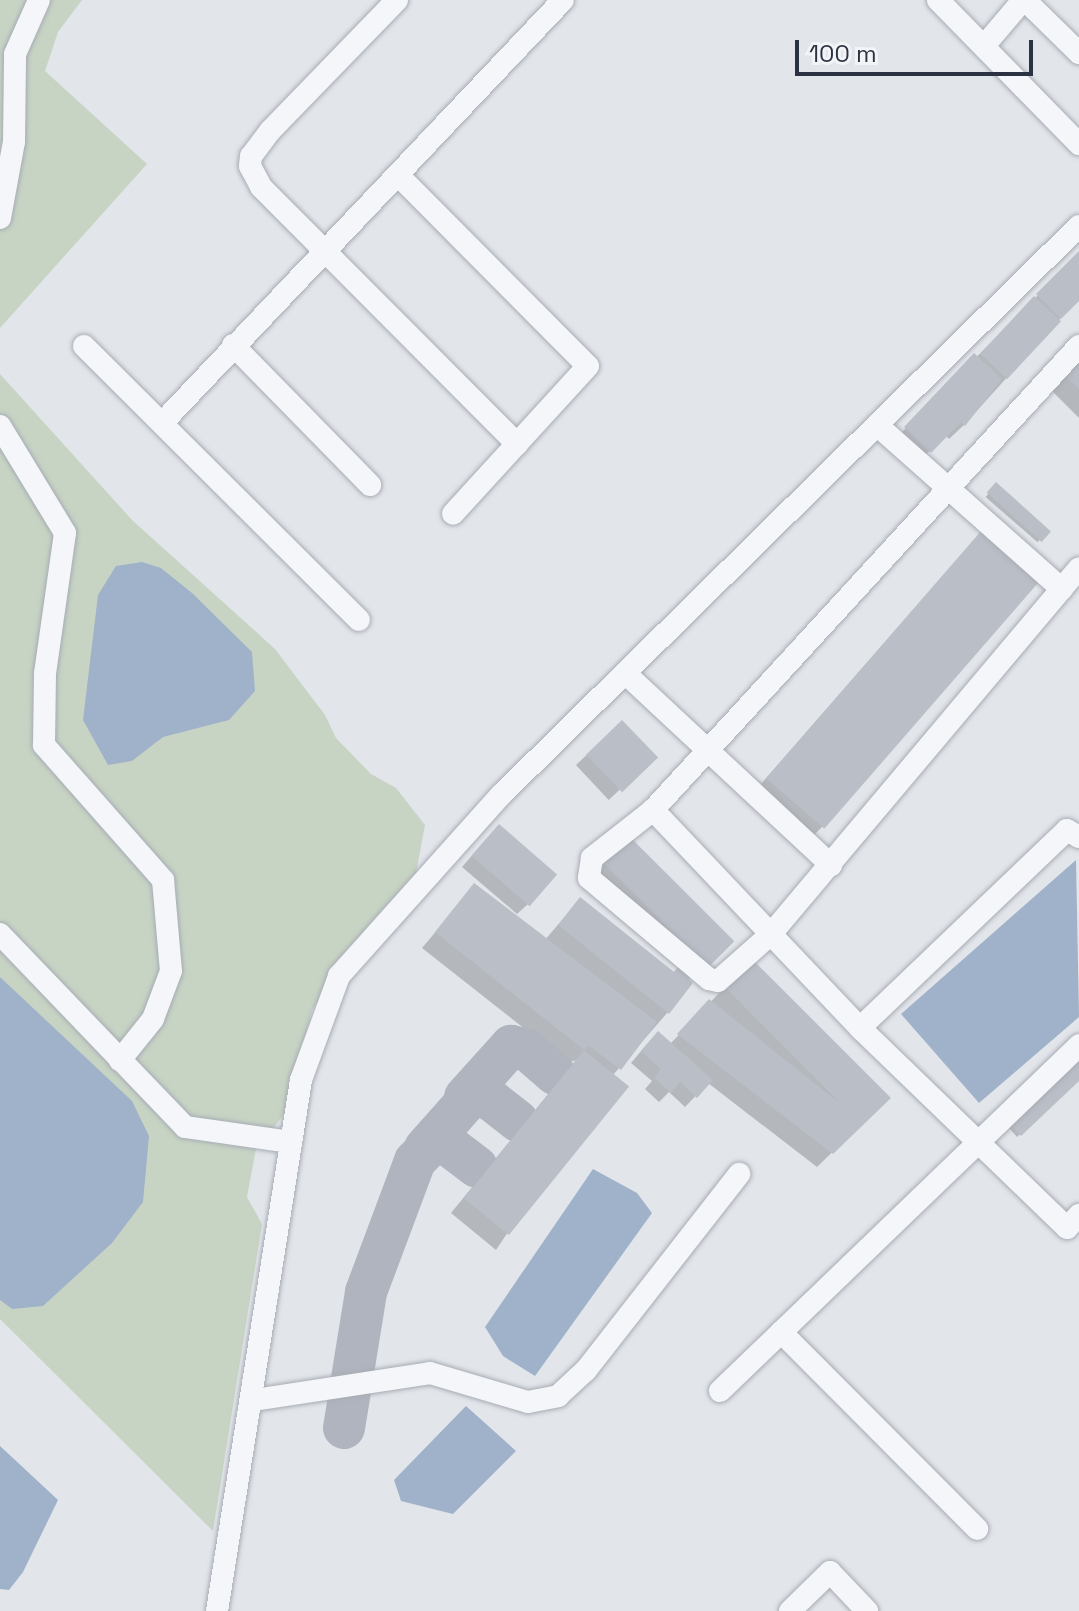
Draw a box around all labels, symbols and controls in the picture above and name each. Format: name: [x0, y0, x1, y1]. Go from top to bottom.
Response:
scale bar: [799, 24, 1037, 74]
text: 100 m: [809, 38, 877, 69]

